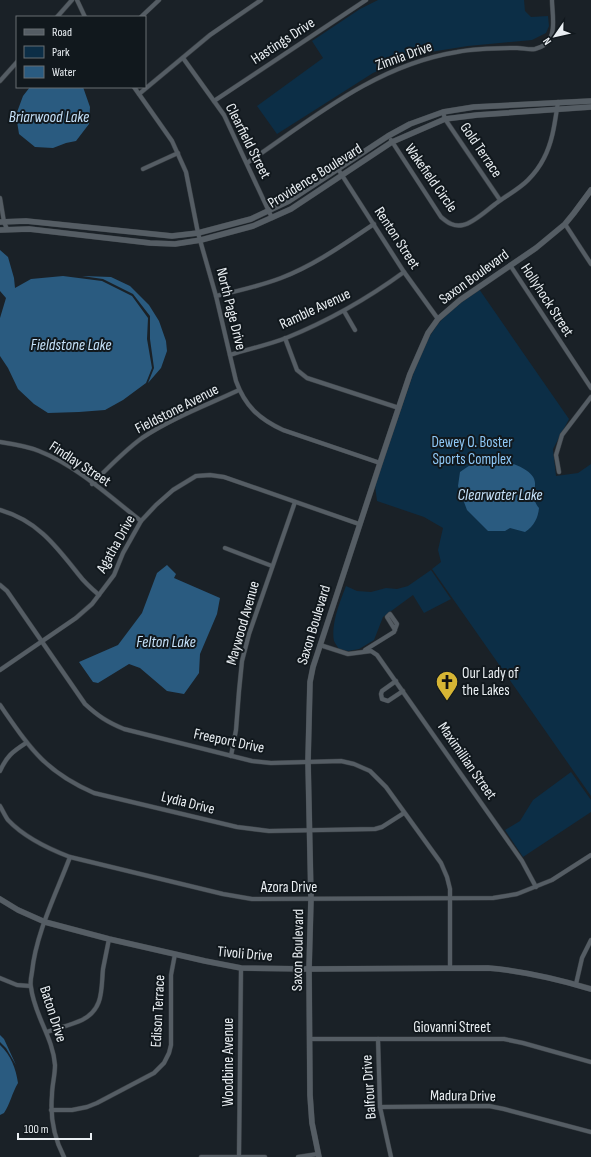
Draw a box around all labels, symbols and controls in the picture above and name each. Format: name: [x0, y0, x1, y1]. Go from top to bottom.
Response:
street label: Hastings Drive: [247, 13, 319, 69]
legend: [16, 16, 146, 88]
north arrow: [535, 16, 575, 56]
text: Road: [52, 25, 72, 40]
text: N: [540, 35, 554, 47]
street label: Zinnia Drive: [373, 37, 435, 75]
text: Park: [52, 45, 70, 60]
text: Water: [52, 65, 76, 80]
street label: Clearfield Street: [221, 100, 275, 182]
water label: Briarwood Lake: [9, 108, 89, 127]
street label: Gold Terrace: [456, 119, 506, 181]
street label: Providence Boulevard: [264, 139, 366, 213]
street label: Wakefield Circle: [400, 140, 462, 216]
street label: Renton Street: [370, 203, 424, 273]
street label: Saxon Boulevard: [435, 245, 513, 309]
street label: Hollyhock Street: [516, 260, 578, 341]
street label: North Page Drive: [212, 266, 250, 352]
street label: Ramble Avenue: [276, 284, 354, 334]
water label: Fieldstone Lake: [30, 336, 112, 355]
street label: Fieldstone Avenue: [132, 380, 222, 438]
park label: Dewey O. Boster Sports Complex: [431, 433, 513, 469]
street label: Findlay Street: [46, 437, 115, 491]
water label: Clearwater Lake: [457, 486, 543, 505]
street label: Agatha Drive: [92, 512, 140, 577]
street label: Maywood Avenue: [222, 579, 264, 667]
street label: Saxon Boulevard: [293, 583, 335, 667]
water label: Felton Lake: [136, 633, 196, 652]
place label: Our Lady of the Lakes: [462, 664, 519, 700]
church icon: Our Lady of the Lakes: [434, 669, 460, 702]
street label: Maximillian Street: [433, 719, 501, 804]
street label: Freeport Drive: [192, 724, 266, 758]
street label: Lydia Drive: [159, 787, 217, 819]
street label: Azora Drive: [260, 878, 317, 897]
street label: Saxon Boulevard: [288, 909, 308, 991]
street label: Tivoli Drive: [217, 942, 273, 966]
street label: Edison Terrace: [147, 974, 169, 1048]
street label: Baton Drive: [35, 983, 71, 1045]
street label: Woodbine Avenue: [219, 1018, 238, 1106]
street label: Giovanni Street: [413, 1018, 491, 1037]
street label: Balfour Drive: [357, 1054, 381, 1120]
street label: Madura Drive: [430, 1086, 496, 1106]
scale bar: [18, 1115, 91, 1141]
text: 100 m: [24, 1122, 49, 1137]

